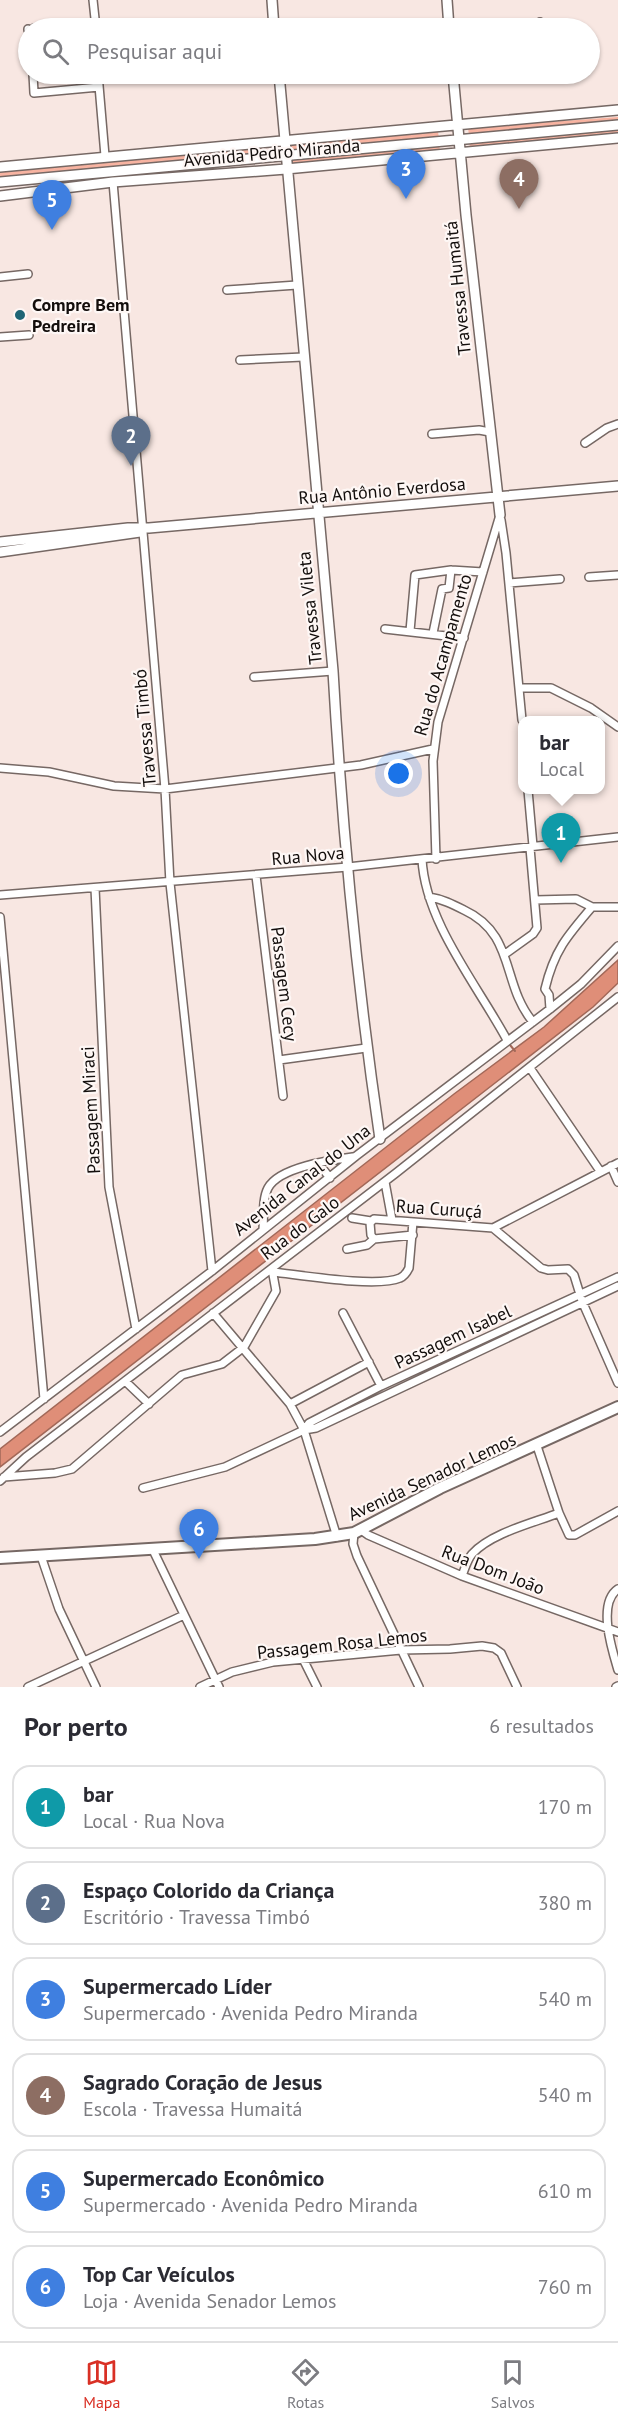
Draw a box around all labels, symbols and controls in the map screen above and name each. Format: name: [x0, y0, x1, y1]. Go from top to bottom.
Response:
search box: [18, 18, 600, 84]
icon: search: [39, 35, 72, 68]
text: Pesquisar aqui: [87, 37, 223, 65]
street label: Avenida Pedro Miranda: [183, 133, 361, 172]
pin: 3: [386, 150, 426, 199]
pin: 4: [500, 160, 538, 209]
pin: 5: [32, 180, 72, 230]
street label: Travessa Humaitá: [439, 220, 476, 356]
place label: Compre Bem Pedreira: [32, 293, 130, 337]
marker: Compre Bem Pedreira: [13, 308, 27, 322]
pin: 2: [112, 416, 150, 466]
street label: Rua Antônio Everdosa: [297, 472, 466, 509]
street label: Travessa Vileta: [292, 550, 327, 666]
street label: Rua do Acampamento: [408, 571, 477, 738]
street label: Travessa Timbó: [128, 668, 161, 788]
popup: [518, 716, 605, 794]
text: bar: [539, 728, 570, 756]
text: Local: [539, 756, 584, 782]
your location: [384, 759, 413, 788]
pin: 1: [542, 814, 580, 863]
street label: Rua Nova: [271, 841, 345, 870]
street label: Passagem Cecy: [266, 925, 303, 1043]
street label: Passagem Miraci: [76, 1046, 105, 1174]
street label: Avenida Canal do Una: [228, 1119, 375, 1240]
street label: Rua do Galo: [256, 1190, 344, 1265]
street label: Rua Curuçá: [395, 1194, 483, 1223]
street label: Passagem Isabel: [391, 1299, 516, 1374]
street label: Avenida Senador Lemos: [344, 1428, 519, 1526]
pin: 6: [180, 1510, 218, 1559]
street label: Rua Dom João: [439, 1539, 548, 1600]
street label: Passagem Rosa Lemos: [256, 1623, 428, 1664]
text: Por perto: [24, 1710, 128, 1743]
text: 6 resultados: [489, 1713, 594, 1739]
text: bar: [83, 1780, 113, 1808]
text: 1: [40, 1794, 51, 1820]
text: 170 m: [538, 1794, 592, 1820]
text: Local · Rua Nova: [83, 1808, 225, 1834]
text: Espaço Colorido da Criança: [83, 1876, 334, 1904]
text: 2: [40, 1890, 51, 1916]
text: 380 m: [538, 1890, 592, 1916]
text: Escritório · Travessa Timbó: [83, 1904, 310, 1930]
text: Supermercado Líder: [83, 1972, 272, 2000]
text: 3: [40, 1986, 51, 2012]
text: 540 m: [538, 1986, 592, 2012]
text: Supermercado · Avenida Pedro Miranda: [83, 2000, 418, 2026]
text: Sagrado Coração de Jesus: [83, 2068, 322, 2096]
text: 4: [40, 2082, 51, 2108]
text: 540 m: [538, 2082, 592, 2108]
text: Escola · Travessa Humaitá: [83, 2096, 302, 2122]
text: Supermercado Econômico: [83, 2164, 324, 2192]
text: 5: [40, 2178, 51, 2204]
text: 610 m: [538, 2178, 592, 2204]
text: Supermercado · Avenida Pedro Miranda: [83, 2192, 418, 2218]
text: Top Car Veículos: [83, 2260, 235, 2288]
text: 6: [40, 2274, 51, 2300]
text: 760 m: [538, 2274, 592, 2300]
text: Loja · Avenida Senador Lemos: [83, 2288, 336, 2314]
tab: Mapa: [83, 2356, 120, 2412]
tab: Rotas: [287, 2356, 324, 2412]
tab: Salvos: [491, 2356, 535, 2412]

